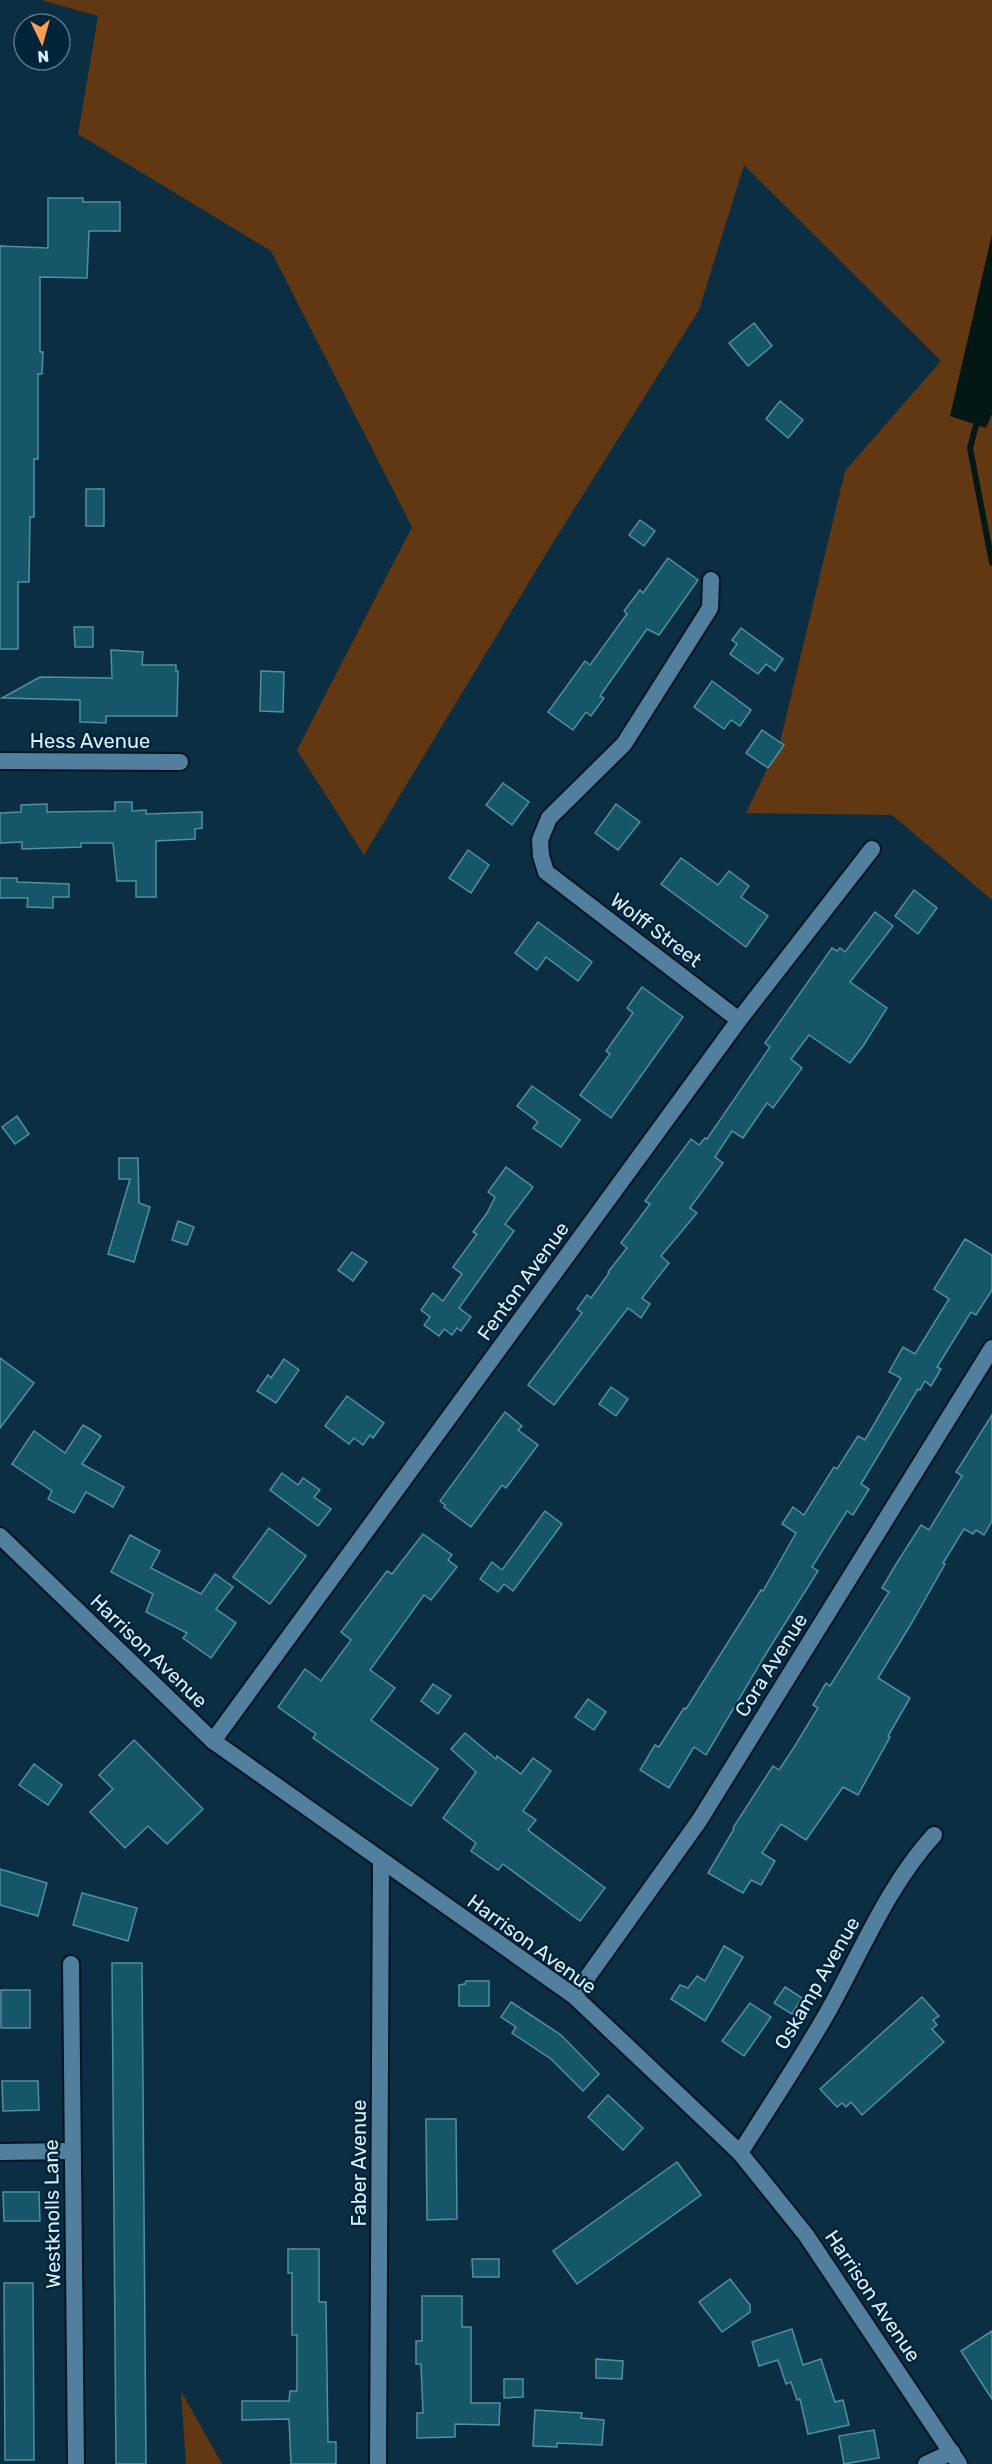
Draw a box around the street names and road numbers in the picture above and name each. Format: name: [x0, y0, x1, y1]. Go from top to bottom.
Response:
street label: Hess Avenue: [30, 729, 150, 753]
street label: Wolff Street: [606, 888, 707, 972]
street label: Fenton Avenue: [472, 1217, 574, 1345]
street label: Harrison Avenue: [85, 1589, 213, 1713]
street label: Cora Avenue: [730, 1609, 812, 1721]
street label: Harrison Avenue: [463, 1889, 601, 1999]
street label: Oskamp Avenue: [769, 1912, 865, 2054]
street label: Faber Avenue: [347, 2100, 371, 2226]
street label: Westknolls Lane: [39, 2139, 65, 2289]
street label: Harrison Avenue: [820, 2226, 926, 2366]

